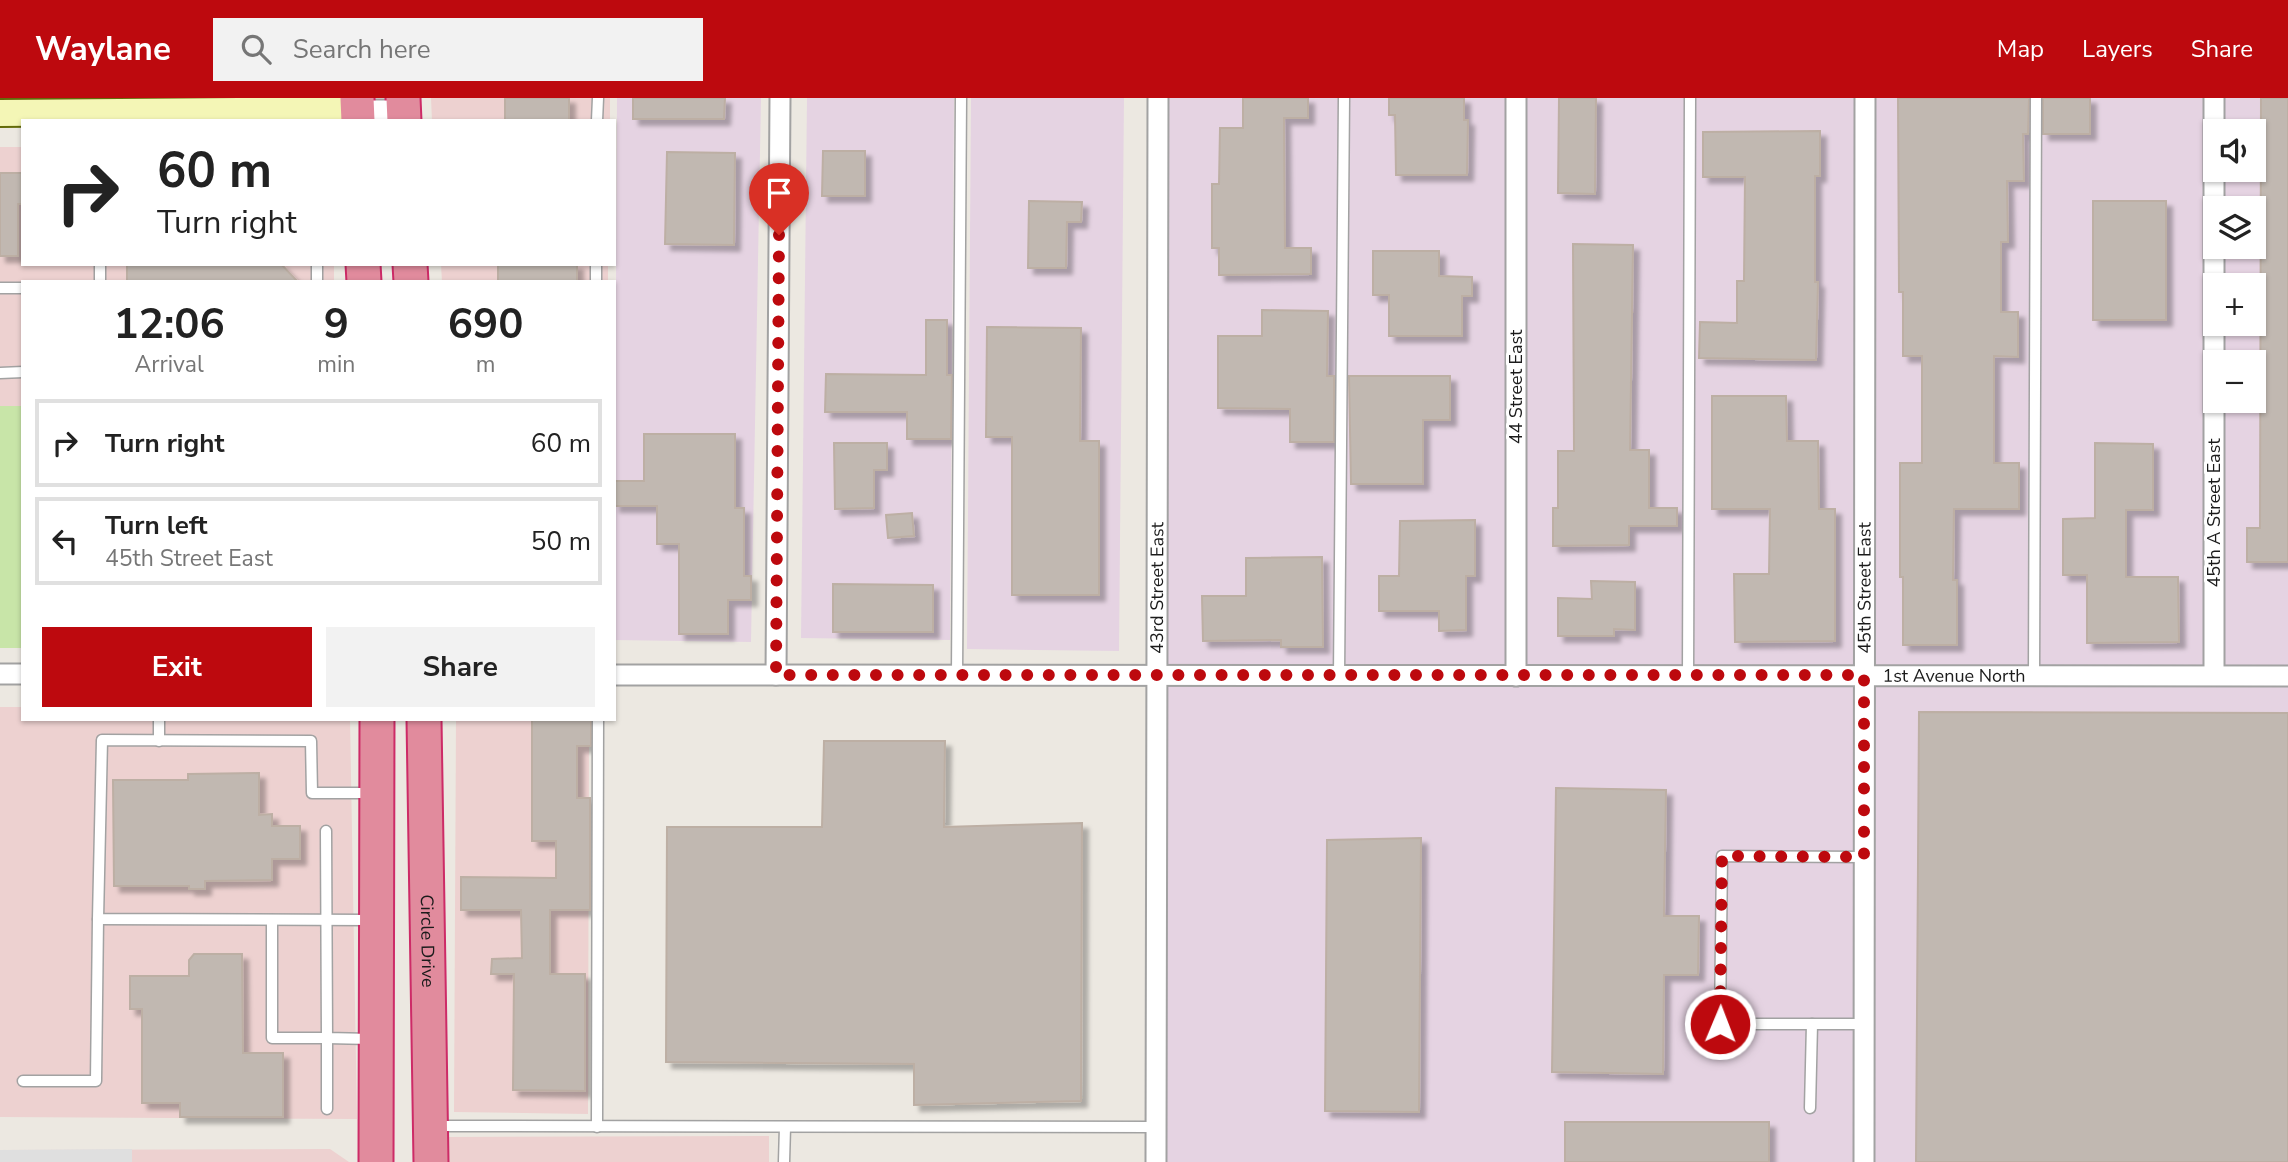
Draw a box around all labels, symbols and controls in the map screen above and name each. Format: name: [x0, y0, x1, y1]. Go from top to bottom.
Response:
search box: [213, 18, 703, 81]
text: Waylane: [35, 27, 171, 72]
icon: search: [237, 30, 275, 68]
text: Search here: [293, 32, 431, 67]
text: Map: [1997, 33, 2044, 65]
text: Layers: [2082, 33, 2153, 65]
text: Share: [2191, 33, 2253, 65]
map controls: [2203, 119, 2266, 413]
button: sound: [2203, 119, 2266, 182]
text: 60 m: [157, 137, 272, 204]
icon: right: [42, 147, 133, 238]
pin: [749, 163, 809, 235]
icon: arrive: [760, 174, 798, 212]
button: layers: [2203, 196, 2266, 259]
text: Turn right: [157, 201, 297, 244]
button: +: [2203, 273, 2266, 336]
text: 12:06: [114, 296, 225, 353]
text: 9: [324, 296, 349, 353]
text: 690: [448, 296, 523, 353]
street label: 44 Street East: [1504, 329, 1528, 444]
text: Arrival: [135, 349, 204, 380]
text: min: [317, 349, 355, 380]
text: m: [476, 349, 496, 380]
button: −: [2203, 350, 2266, 413]
icon: right: [46, 424, 84, 462]
text: Turn right: [105, 426, 224, 461]
text: 60 m: [531, 426, 591, 461]
street label: 45th A Street East: [2202, 438, 2226, 588]
text: Turn left: [105, 508, 208, 543]
street label: 43rd Street East: [1145, 521, 1169, 654]
icon: left: [46, 522, 84, 560]
street label: 45th Street East: [1852, 522, 1877, 654]
text: 50 m: [531, 524, 591, 559]
text: 45th Street East: [105, 543, 273, 574]
button: Exit: [42, 627, 312, 707]
button: Share: [326, 627, 595, 707]
street label: 1st Avenue North: [1882, 664, 2026, 688]
street label: Circle Drive: [415, 894, 440, 988]
position arrow: [1683, 987, 1757, 1061]

